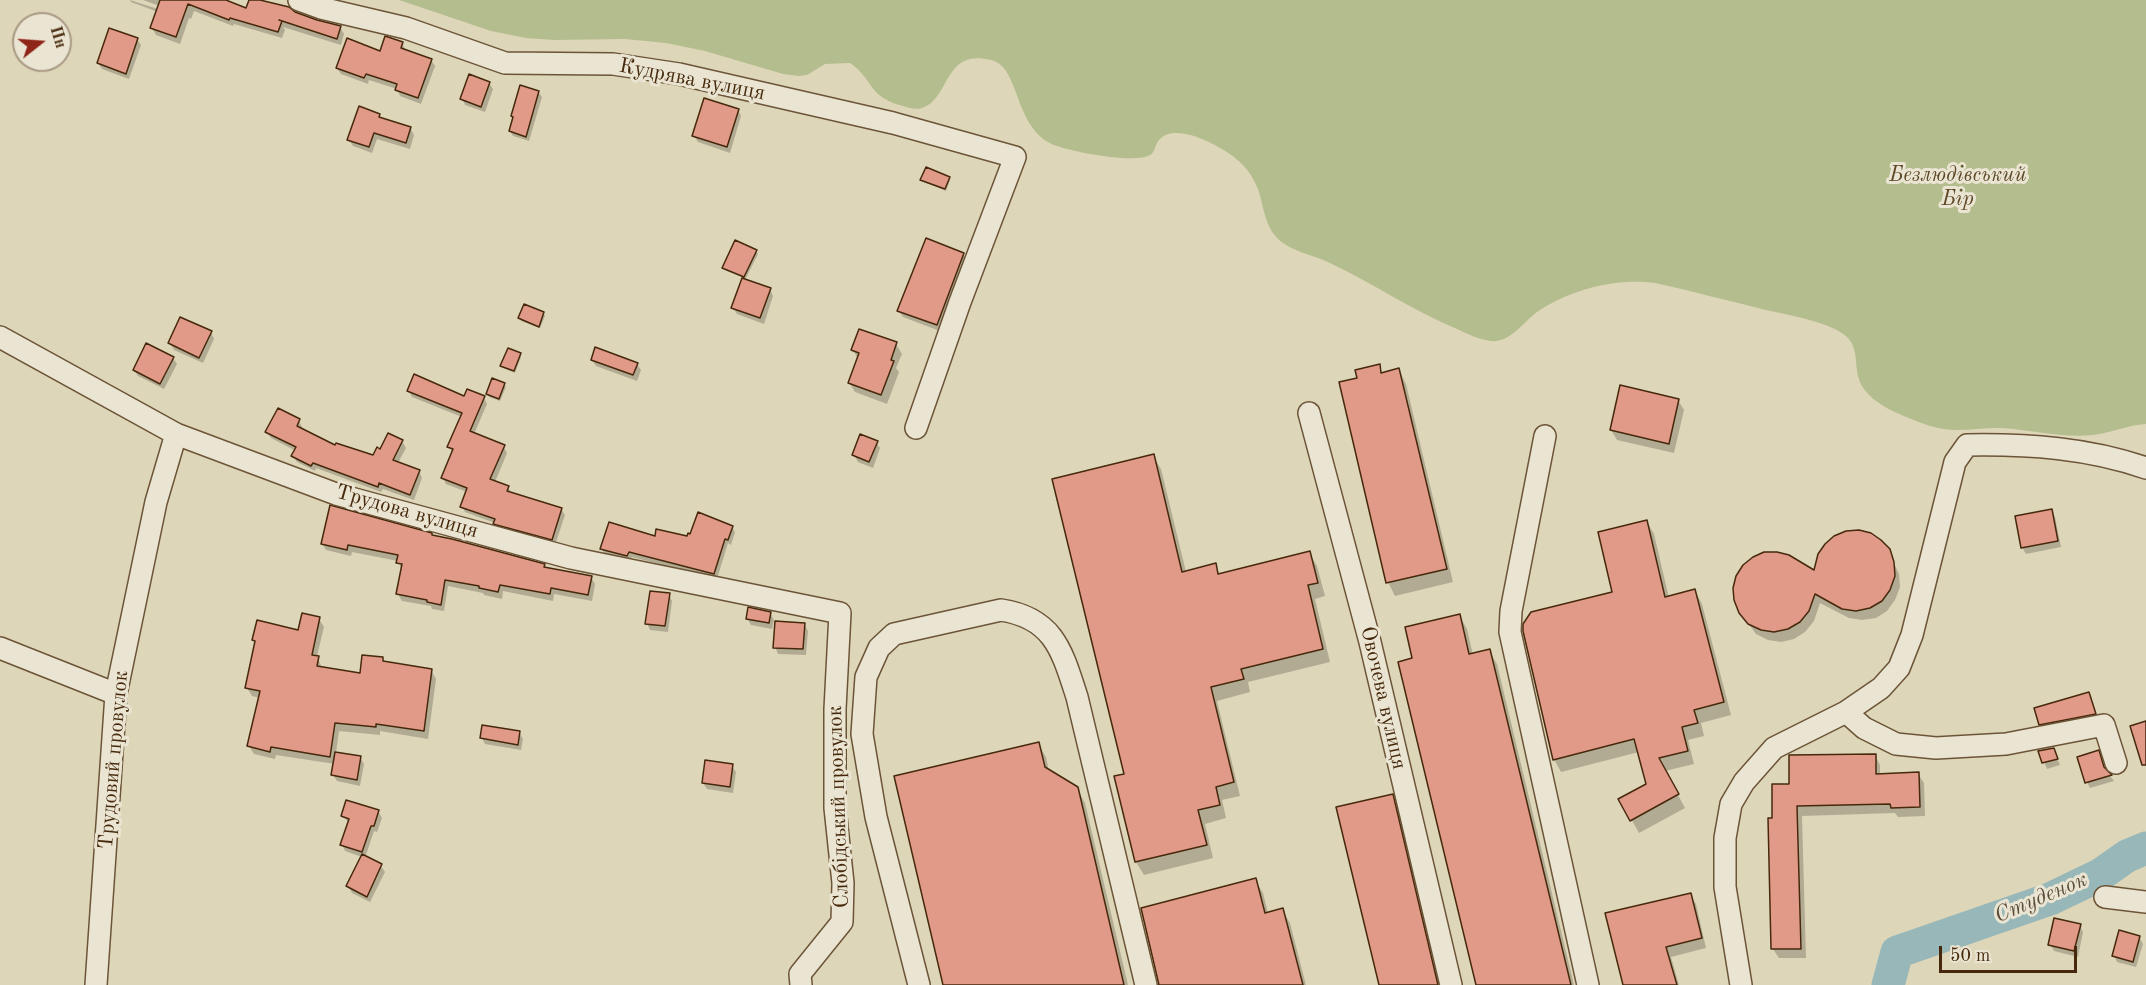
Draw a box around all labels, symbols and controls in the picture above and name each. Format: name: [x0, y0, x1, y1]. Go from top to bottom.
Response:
north arrow: [12, 12, 72, 72]
text: Пн: [46, 24, 68, 50]
street label: Кудрява вулиця: [617, 53, 767, 107]
park label: Безлюдівський Бір: [1890, 162, 2026, 212]
street label: Трудова вулиця: [333, 480, 481, 544]
street label: Овочева вулиця: [1354, 624, 1412, 772]
street label: Трудовий провулок: [94, 670, 134, 850]
street label: Слобідський провулок: [823, 705, 855, 909]
water label: Студенок: [1991, 867, 2091, 929]
scale bar: [1942, 934, 2080, 972]
text: 50 m: [1950, 947, 1990, 965]

